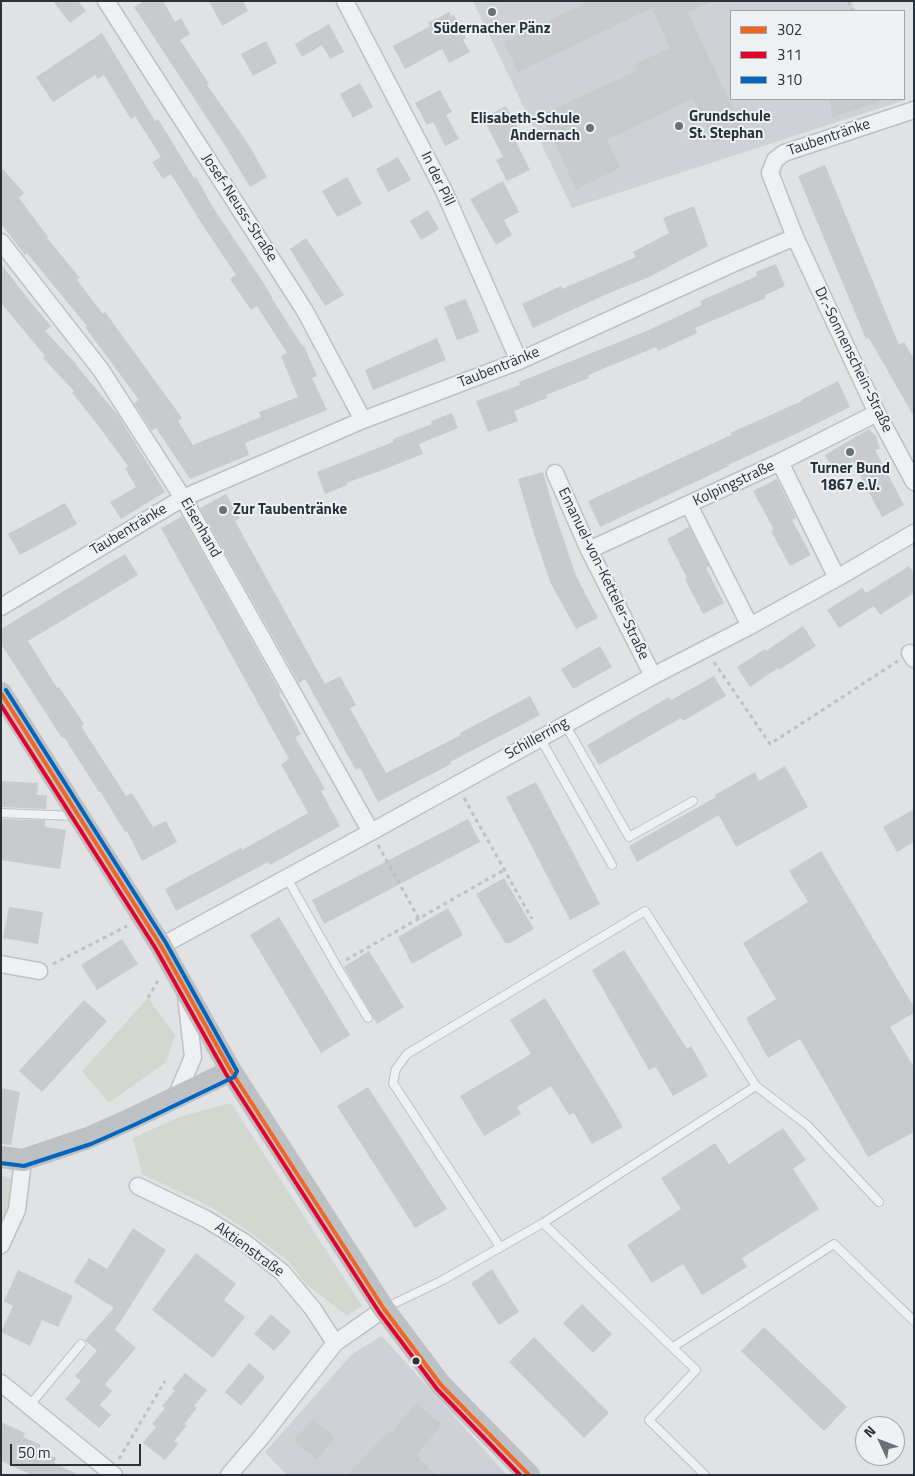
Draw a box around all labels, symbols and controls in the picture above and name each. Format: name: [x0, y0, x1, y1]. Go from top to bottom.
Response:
marker: Südernacher Pänz: [486, 6, 498, 18]
legend: [730, 10, 905, 100]
text: 302: [777, 18, 802, 41]
place label: Südernacher Pänz: [434, 20, 550, 38]
text: 311: [777, 43, 802, 66]
text: 310: [777, 68, 802, 91]
place label: Grundschule St. Stephan: [689, 108, 771, 143]
place label: Elisabeth-Schule Andernach: [470, 110, 580, 145]
street label: Taubentränke: [785, 115, 873, 161]
marker: Grundschule St. Stephan: [673, 120, 685, 132]
marker: Elisabeth-Schule Andernach: [584, 122, 596, 134]
street label: In der Pill: [416, 149, 458, 209]
street label: Josef-Neuss-Straße: [197, 151, 281, 265]
street label: Dr.-Sonnenschein-Straße: [810, 284, 896, 436]
street label: Taubentränke: [456, 344, 542, 392]
marker: Turner Bund 1867 e.V.: [844, 446, 856, 458]
street label: Kolpingstraße: [690, 457, 778, 511]
place label: Turner Bund 1867 e.V.: [810, 460, 890, 495]
street label: Emanuel-von-Ketteler-Straße: [553, 485, 653, 663]
street label: Eisenhand: [176, 495, 224, 561]
street label: Taubentränke: [87, 500, 171, 560]
place label: Zur Taubentränke: [233, 501, 347, 519]
marker: Zur Taubentränke: [217, 504, 229, 516]
street label: Schillerring: [502, 714, 572, 764]
street label: Aktienstraße: [211, 1219, 287, 1281]
unlabelled marker: [411, 1356, 421, 1366]
north arrow: [855, 1416, 905, 1466]
text: N: [858, 1420, 880, 1442]
scale bar: [12, 1434, 144, 1466]
text: 50 m: [18, 1441, 51, 1464]

